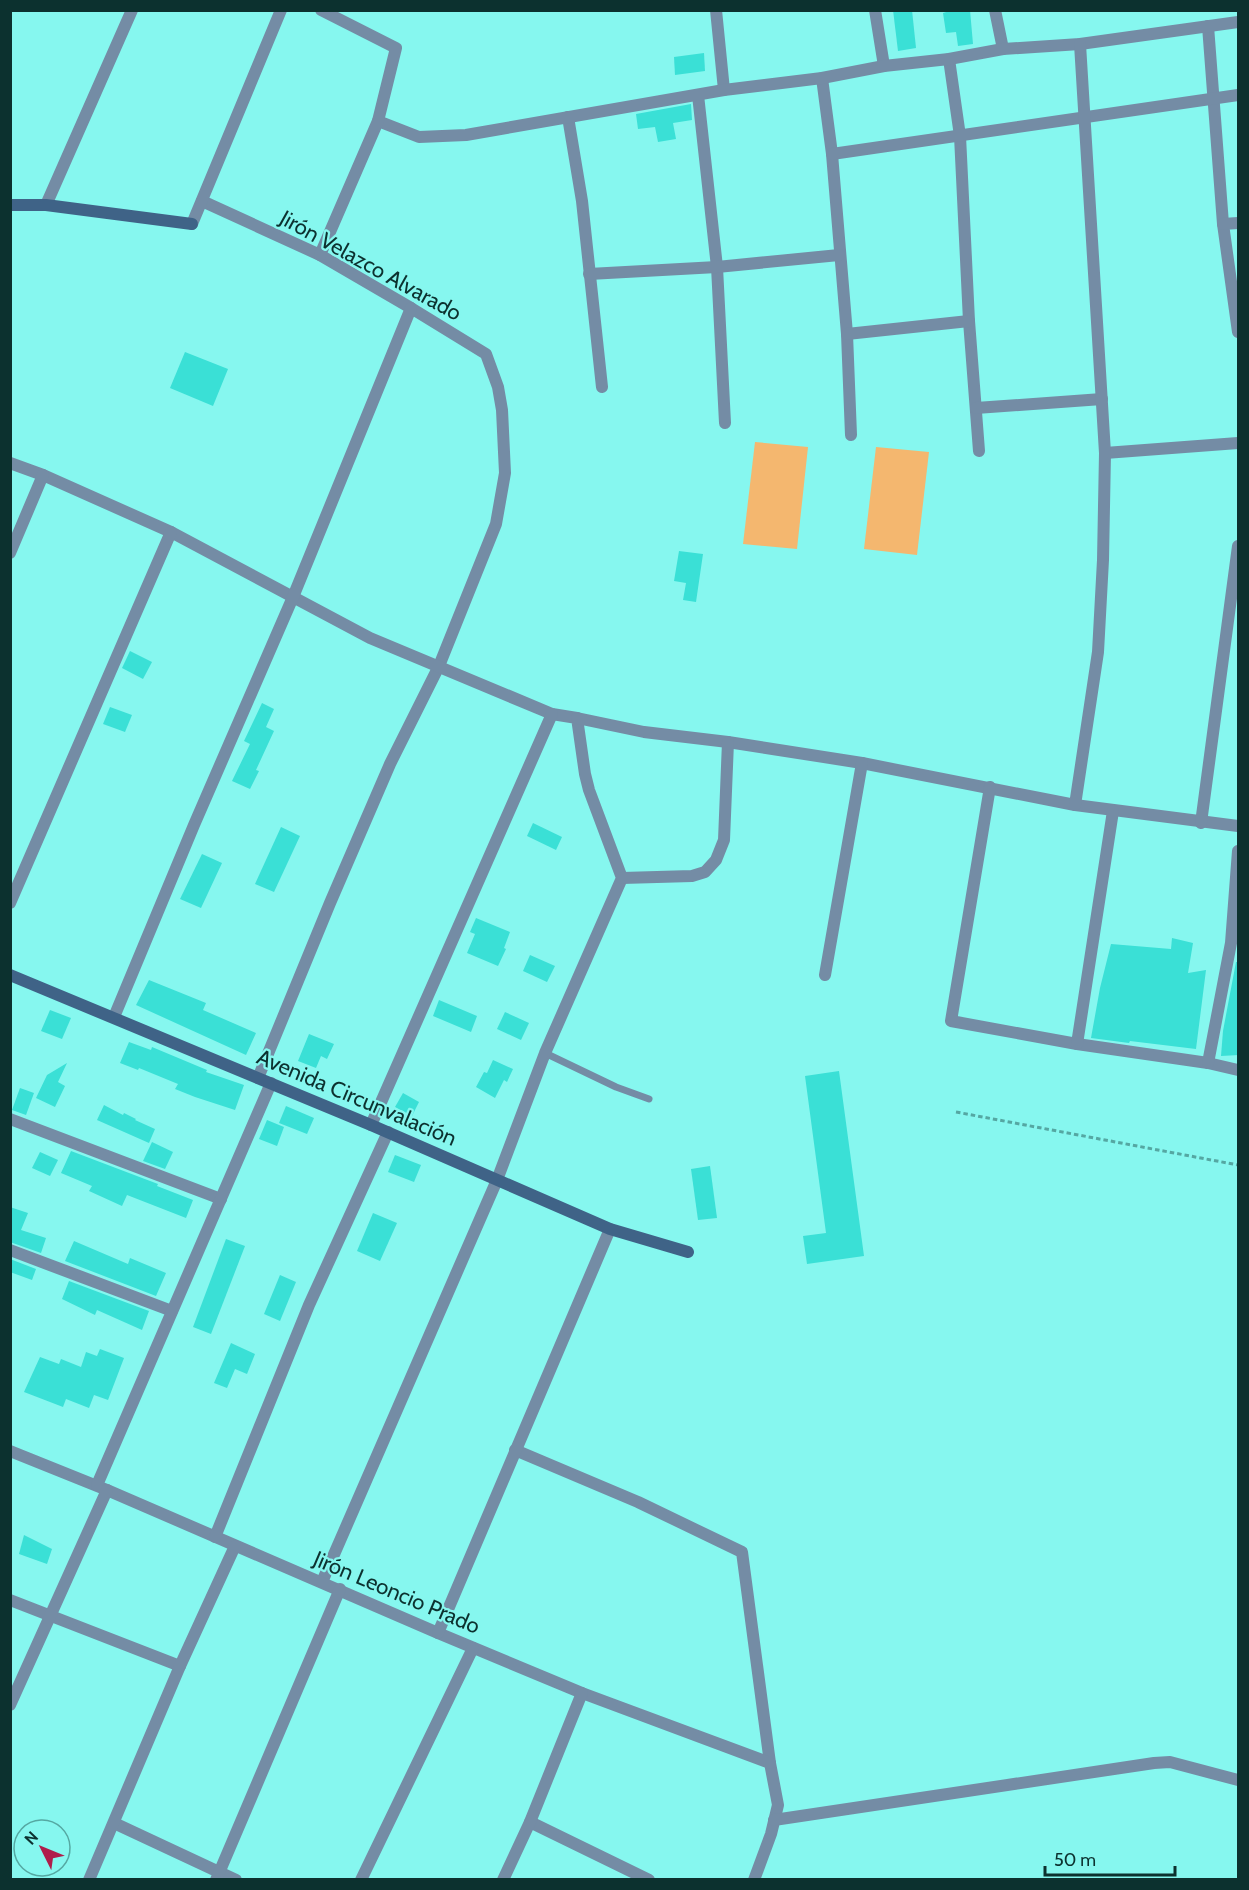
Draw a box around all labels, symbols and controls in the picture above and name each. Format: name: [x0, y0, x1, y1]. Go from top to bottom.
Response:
street label: Jirón Velazco Alvarado: [274, 204, 466, 327]
street label: Avenida Circunvalación: [253, 1043, 461, 1152]
street label: Jirón Leoncio Prado: [309, 1545, 484, 1640]
north arrow: [12, 1818, 72, 1878]
text: N: [21, 1827, 42, 1849]
scale bar: [1045, 1839, 1176, 1877]
text: 50 m: [1054, 1849, 1096, 1871]

